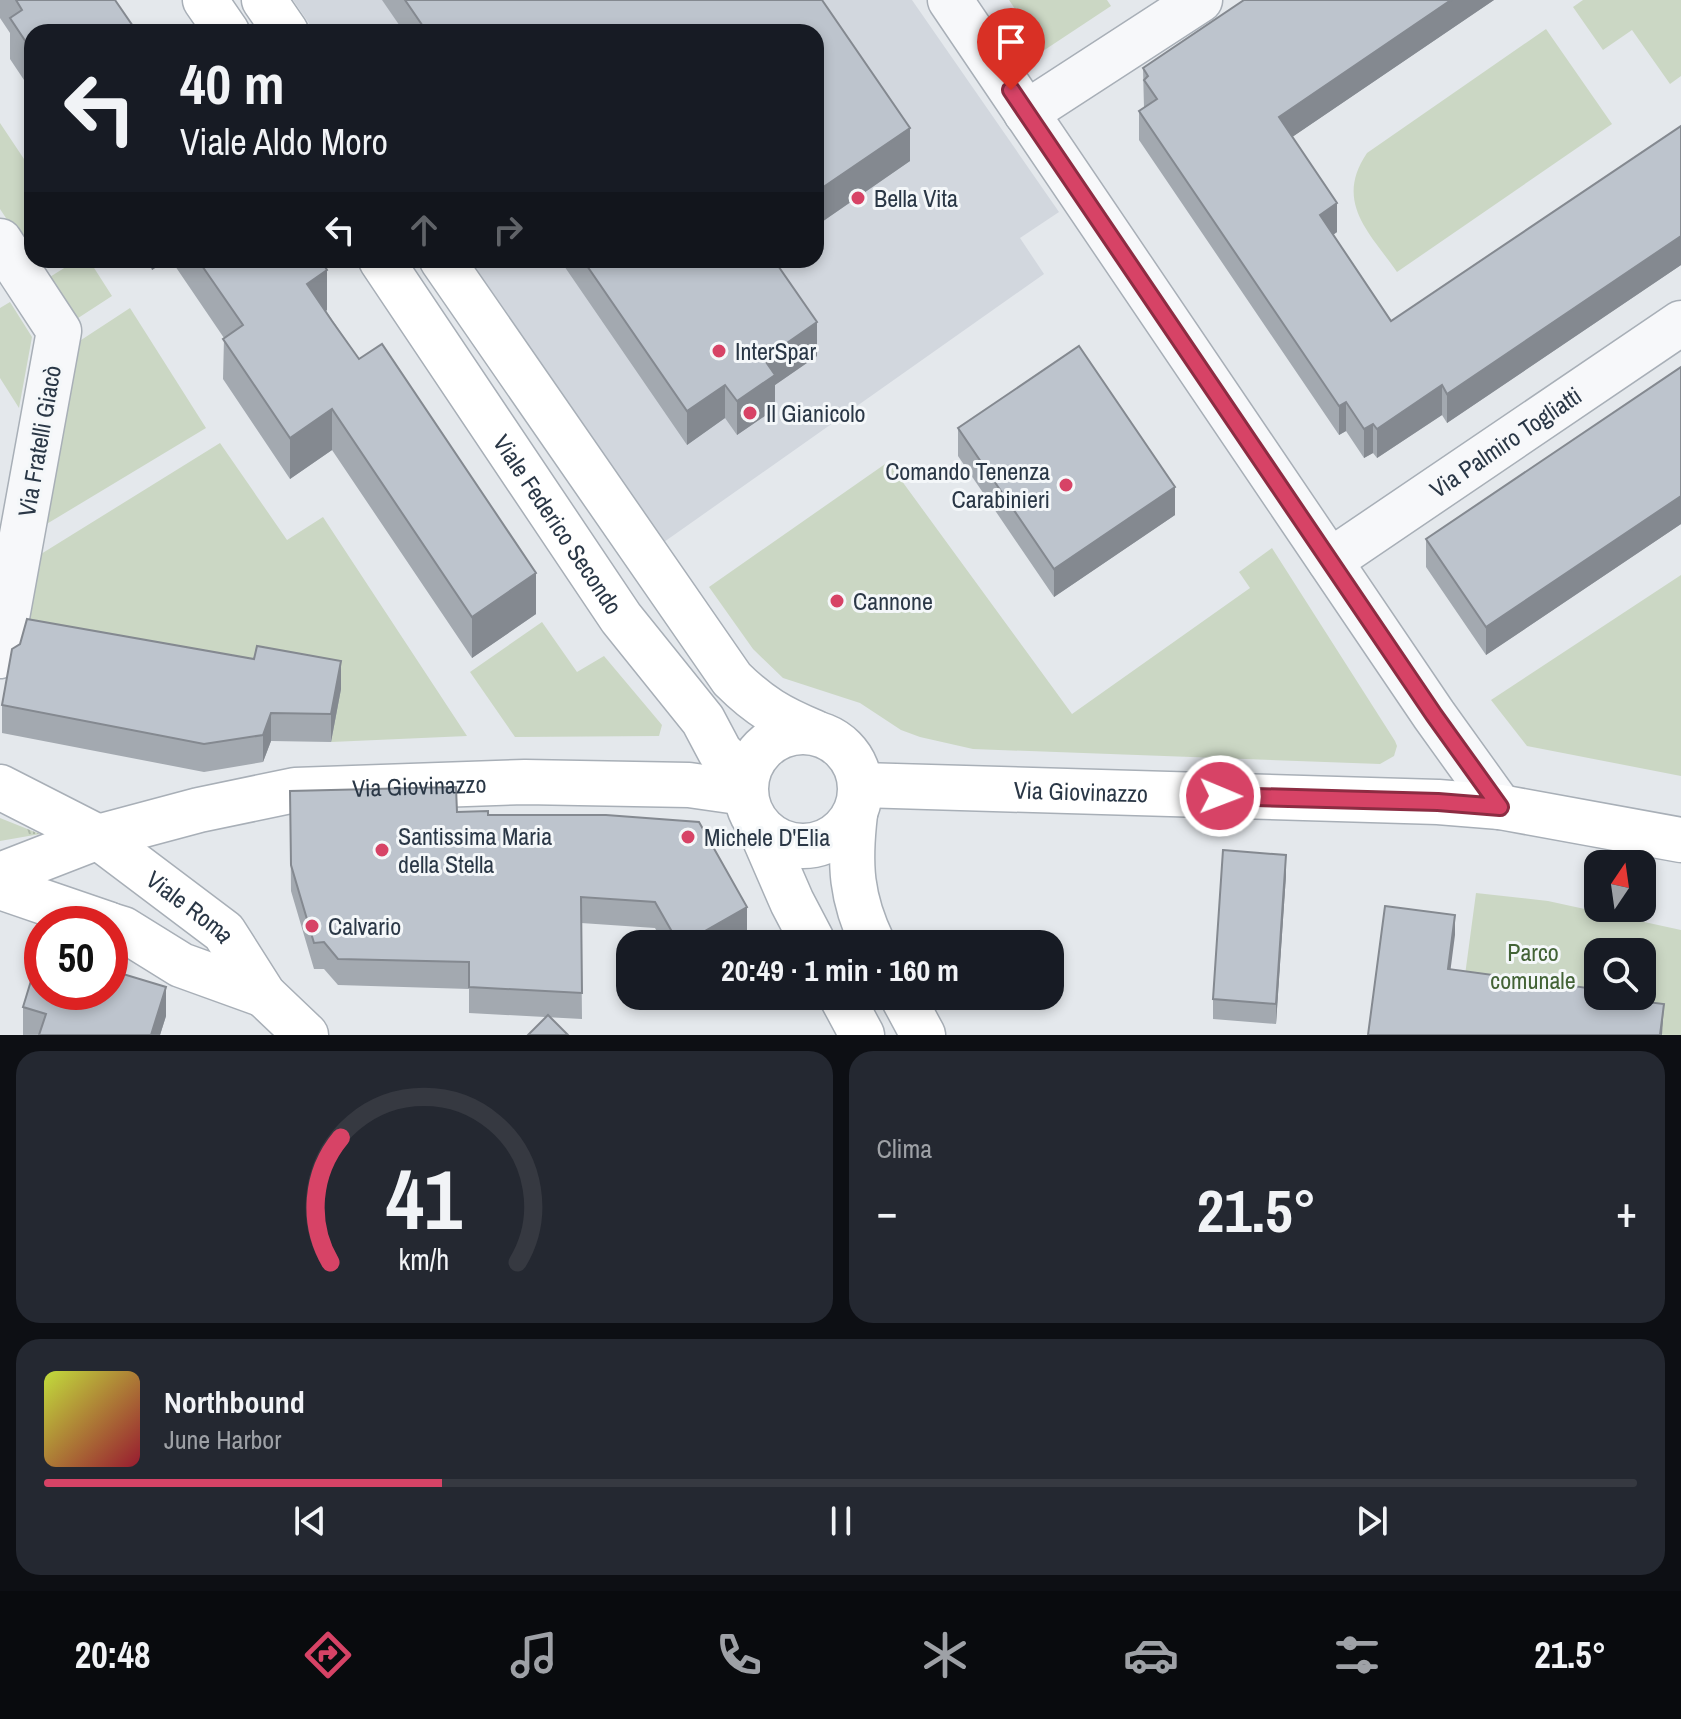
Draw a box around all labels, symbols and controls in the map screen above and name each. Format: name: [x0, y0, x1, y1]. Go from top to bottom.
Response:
pin: [977, 8, 1045, 90]
icon: arrive: [989, 20, 1033, 64]
text: 40 m: [180, 46, 285, 121]
icon: left: [48, 56, 152, 160]
text: Viale Aldo Moro: [180, 118, 388, 166]
place label: Bella Vita: [874, 182, 958, 214]
marker: Bella Vita: [849, 189, 867, 207]
icon: left: [318, 208, 362, 252]
icon: ahead: [402, 208, 446, 252]
icon: right: [486, 208, 530, 252]
place label: InterSpar: [735, 335, 816, 367]
marker: InterSpar: [710, 342, 728, 360]
street label: Via Fratelli Giacò: [10, 363, 68, 519]
street label: Via Palmiro Togliatti: [1423, 379, 1588, 505]
place label: Il Gianicolo: [766, 397, 866, 429]
marker: Il Gianicolo: [741, 404, 759, 422]
street label: Viale Federico Secondo: [486, 428, 630, 620]
place label: Comando Tenenza Carabinieri: [885, 455, 1050, 515]
marker: Comando Tenenza Carabinieri: [1057, 476, 1075, 494]
place label: Cannone: [853, 585, 933, 617]
marker: Cannone: [828, 592, 846, 610]
position arrow: [1178, 754, 1262, 838]
street label: Via Giovinazzo: [352, 767, 487, 804]
street label: Via Giovinazzo: [1013, 774, 1149, 809]
place label: Santissima Maria della Stella: [398, 820, 552, 880]
place label: Michele D'Elia: [704, 821, 830, 853]
marker: Michele D'Elia: [679, 828, 697, 846]
marker: Santissima Maria della Stella: [373, 841, 391, 859]
north arrow: [1584, 850, 1656, 922]
map controls: [1584, 850, 1656, 1010]
street label: Viale Roma: [140, 863, 243, 949]
speed limit sign: 50: [24, 906, 128, 1010]
place label: Calvario: [328, 910, 401, 942]
marker: Calvario: [303, 917, 321, 935]
park label: Parco comunale: [1490, 936, 1576, 996]
button: search: [1584, 938, 1656, 1010]
text: 20:49 · 1 min · 160 m: [721, 950, 959, 990]
text: Clima: [877, 1131, 932, 1166]
text: 41: [386, 1143, 462, 1255]
text: 21.5°: [1197, 1170, 1317, 1251]
text: −: [877, 1181, 898, 1241]
text: +: [1616, 1181, 1637, 1241]
text: km/h: [399, 1240, 450, 1279]
text: Northbound: [164, 1382, 305, 1422]
text: June Harbor: [164, 1422, 281, 1457]
icon: previous: [288, 1499, 332, 1543]
icon: pause: [819, 1499, 863, 1543]
icon: next: [1350, 1499, 1394, 1543]
icon: directions: [300, 1627, 356, 1683]
icon: music: [506, 1627, 562, 1683]
icon: phone: [711, 1627, 767, 1683]
icon: climate: [917, 1627, 973, 1683]
icon: car: [1123, 1627, 1179, 1683]
icon: filters: [1329, 1627, 1385, 1683]
text: 20:48: [75, 1631, 150, 1679]
text: 21.5°: [1534, 1631, 1606, 1679]

